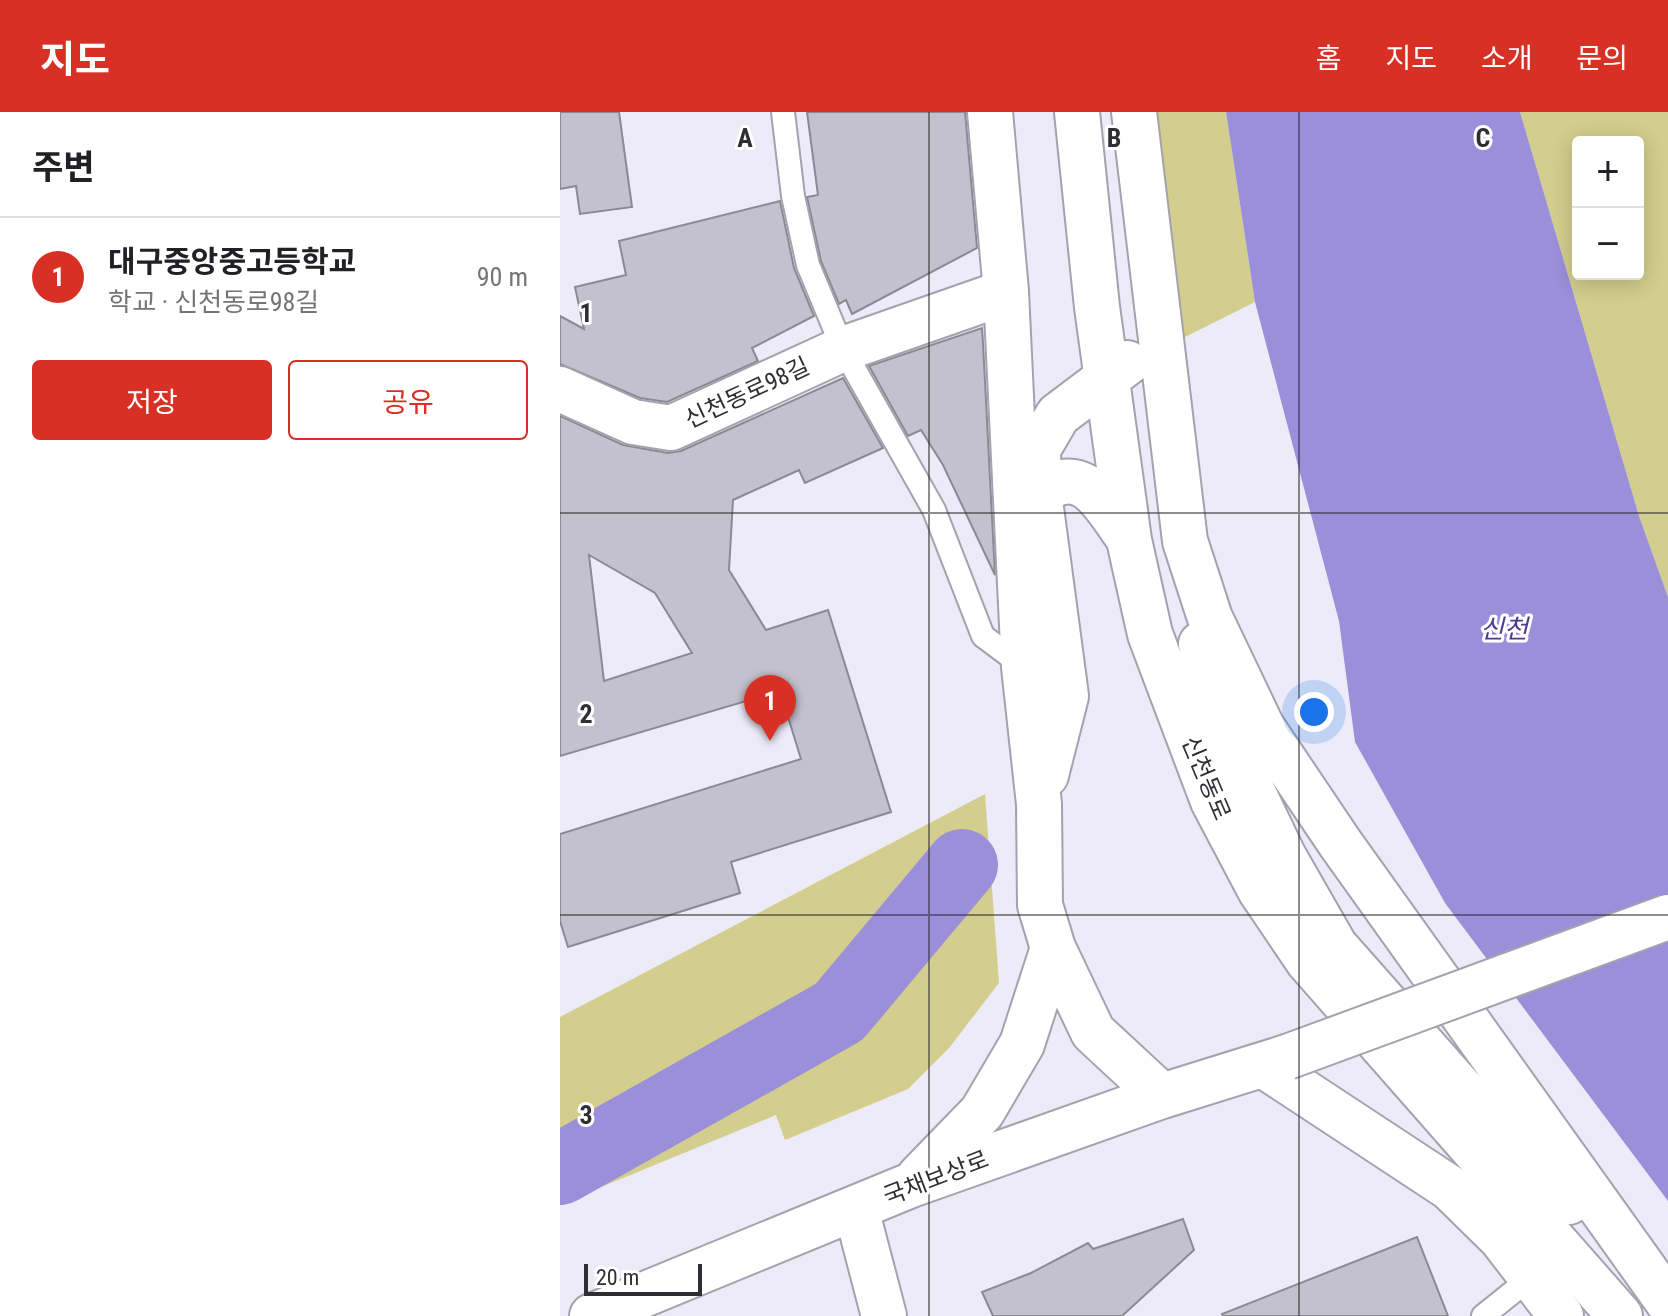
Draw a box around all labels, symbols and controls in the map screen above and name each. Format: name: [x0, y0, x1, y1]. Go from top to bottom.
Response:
text: 지도: [40, 38, 110, 82]
text: 홈: [1316, 42, 1341, 75]
text: 지도: [1385, 42, 1437, 75]
text: 소개: [1481, 42, 1532, 75]
text: 문의: [1576, 42, 1628, 75]
text: A: [737, 123, 753, 153]
text: B: [1107, 123, 1121, 153]
text: C: [1476, 123, 1491, 153]
map controls: [1572, 136, 1644, 280]
button: +: [1572, 136, 1644, 208]
text: 주변: [32, 147, 95, 187]
button: −: [1572, 208, 1644, 280]
text: 대구중앙중고등학교: [108, 244, 356, 279]
text: 1: [51, 262, 65, 292]
text: 90 m: [477, 262, 528, 292]
text: 학교 · 신천동로98길: [108, 287, 319, 317]
text: 1: [579, 298, 593, 328]
street label: 신천동로98길: [680, 352, 814, 434]
button: 저장: [32, 360, 272, 440]
button: 공유: [288, 360, 528, 440]
water label: 신천: [1480, 614, 1531, 644]
pin: 1: [744, 675, 796, 741]
your location: [1294, 692, 1334, 732]
text: 2: [579, 699, 593, 729]
street label: 신천동로: [1176, 732, 1236, 824]
text: 3: [579, 1100, 593, 1130]
street label: 국채보상로: [879, 1145, 993, 1211]
scale bar: [584, 1260, 702, 1296]
text: 20 m: [596, 1265, 639, 1290]

